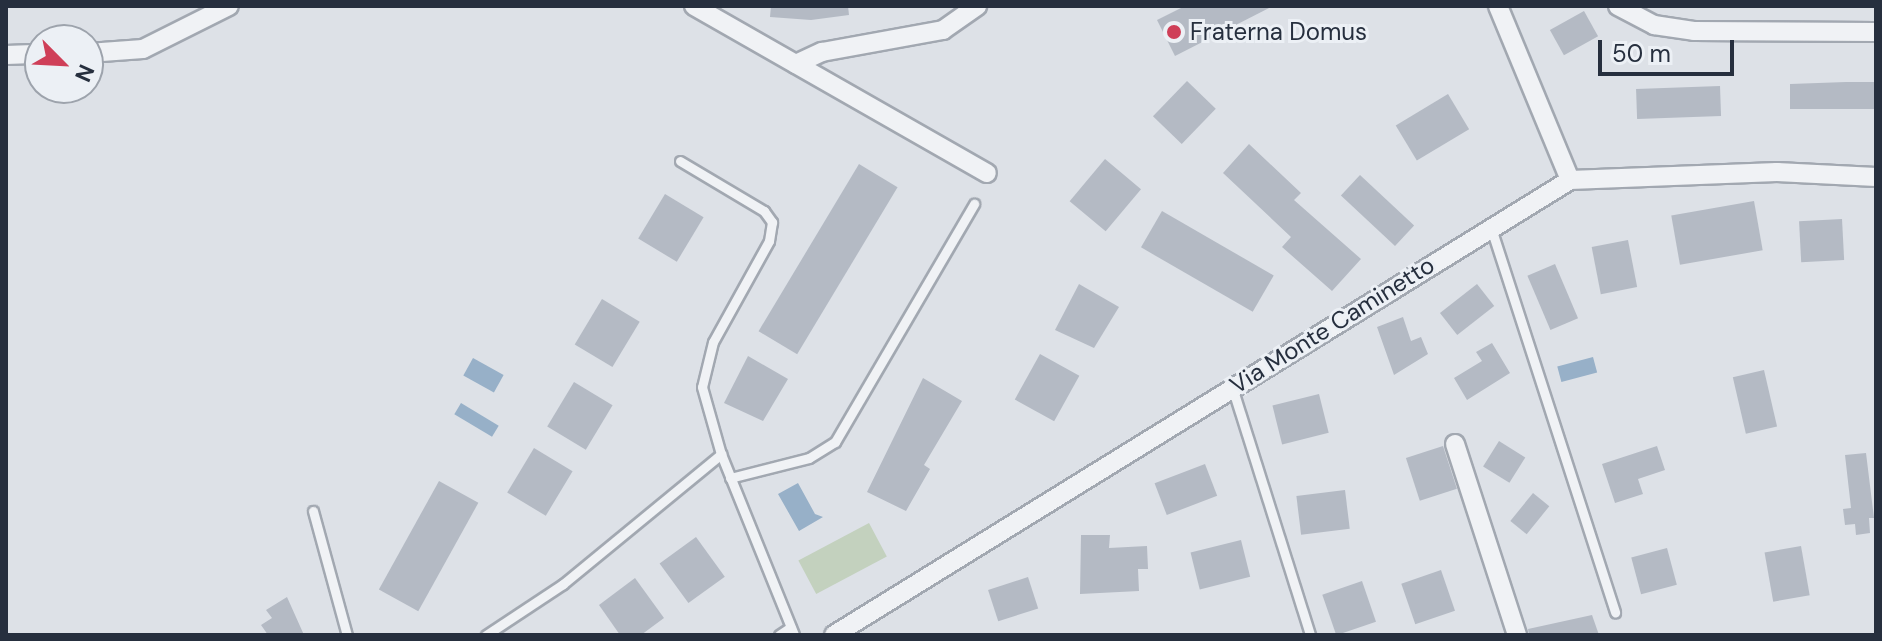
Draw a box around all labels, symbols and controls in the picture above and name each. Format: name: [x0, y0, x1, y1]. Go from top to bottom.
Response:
place label: Fraterna Domus: [1190, 18, 1367, 46]
marker: Fraterna Domus: [1165, 23, 1183, 41]
north arrow: [24, 24, 104, 104]
scale bar: [1602, 24, 1738, 74]
text: 50 m: [1612, 38, 1671, 69]
text: N: [68, 60, 101, 86]
street label: Via Monte Caminetto: [1224, 250, 1440, 400]

